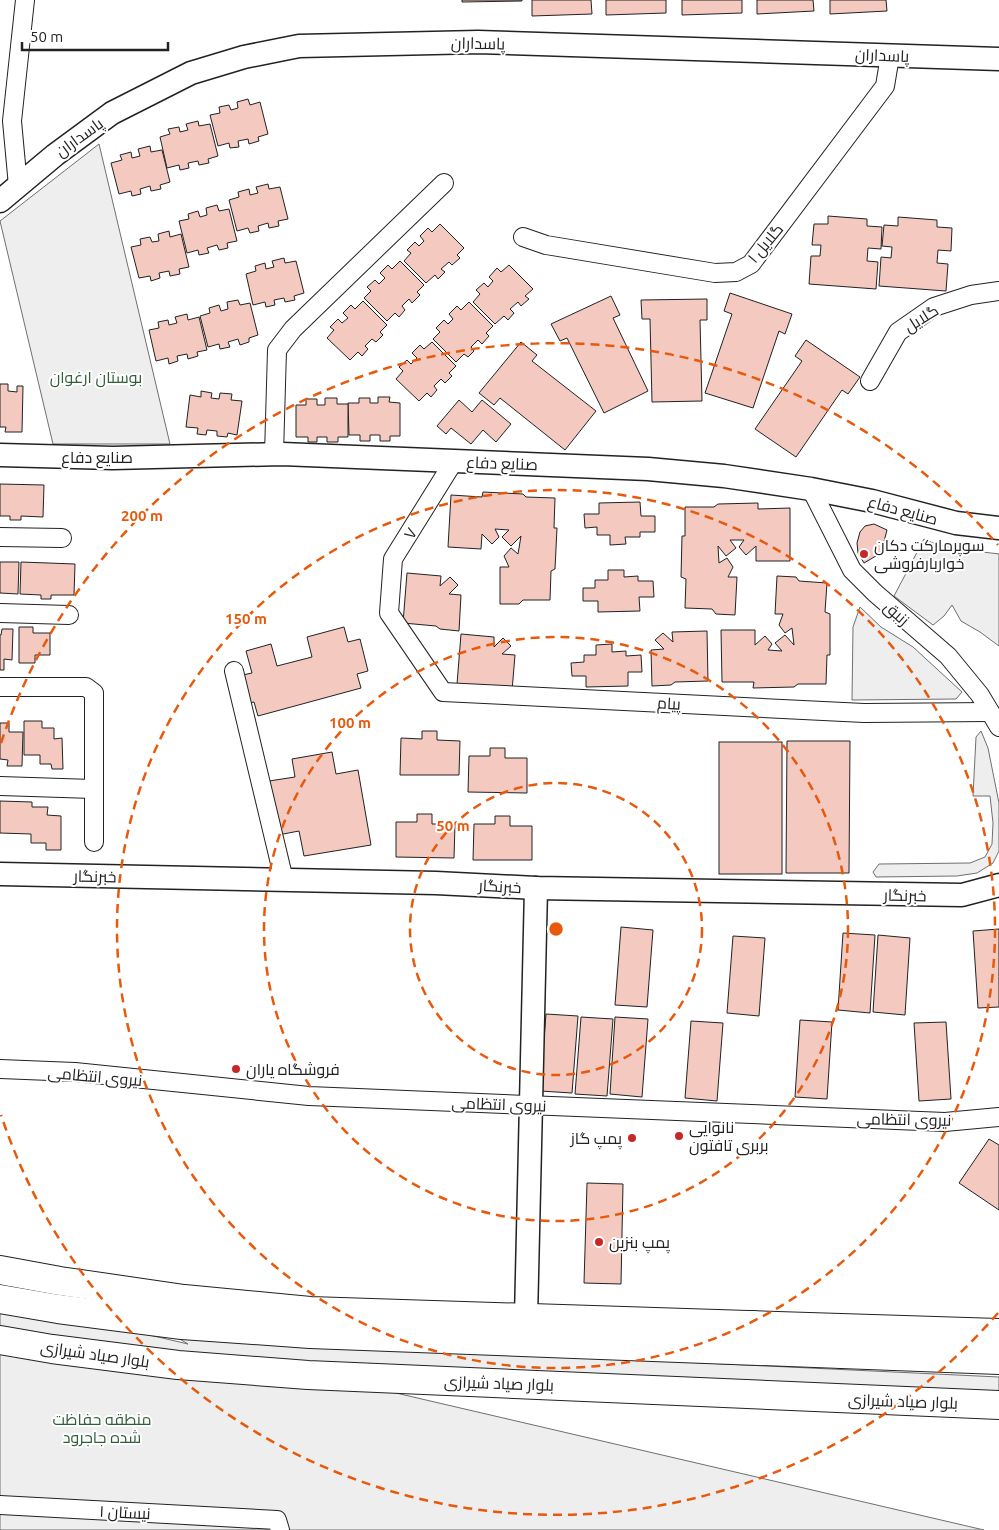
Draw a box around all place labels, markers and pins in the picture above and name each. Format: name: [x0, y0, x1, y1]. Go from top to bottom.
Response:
place label: سوپرمارکت دکان خواربارفروشی: [874, 536, 985, 574]
marker: سوپرمارکت دکان خواربارفروشی: [858, 548, 870, 560]
centre of rings: [547, 920, 565, 938]
place label: فروشگاه یاران: [246, 1060, 340, 1080]
marker: فروشگاه یاران: [230, 1063, 242, 1075]
place label: نانوایی بربری تافتون: [689, 1118, 768, 1156]
place label: پمپ گاز: [569, 1129, 623, 1150]
marker: نانوایی بربری تافتون: [673, 1130, 685, 1142]
marker: پمپ گاز: [626, 1132, 638, 1144]
place label: پمپ بنزین: [609, 1233, 671, 1254]
marker: پمپ بنزین: [593, 1236, 605, 1248]

